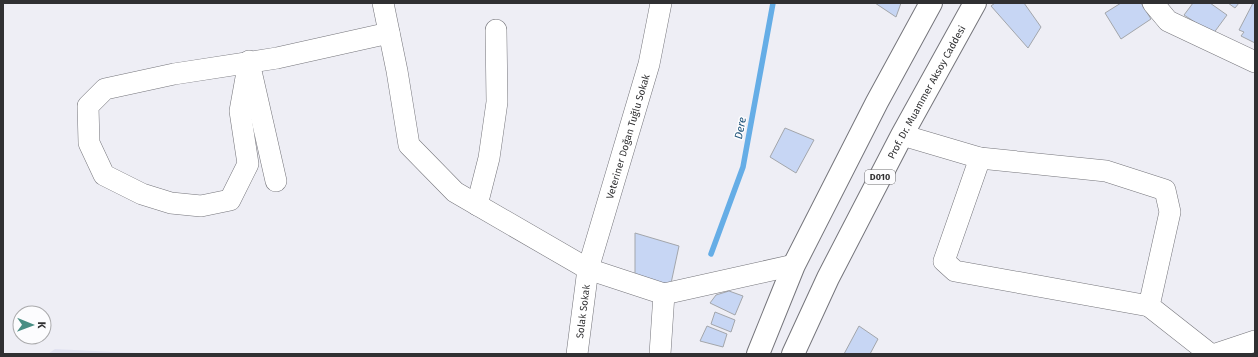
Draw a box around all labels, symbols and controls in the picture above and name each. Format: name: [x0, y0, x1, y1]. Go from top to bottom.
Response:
street label: Prof. Dr. Muammer Aksoy Caddesi: [886, 23, 968, 161]
street label: Veteriner Doğan Tuğlu Sokak: [604, 72, 653, 201]
water label: Dere: [732, 116, 749, 140]
road number: D010: [865, 170, 895, 184]
street label: Solak Sokak: [574, 283, 593, 339]
north arrow: [12, 305, 52, 345]
text: K: [35, 322, 48, 330]

